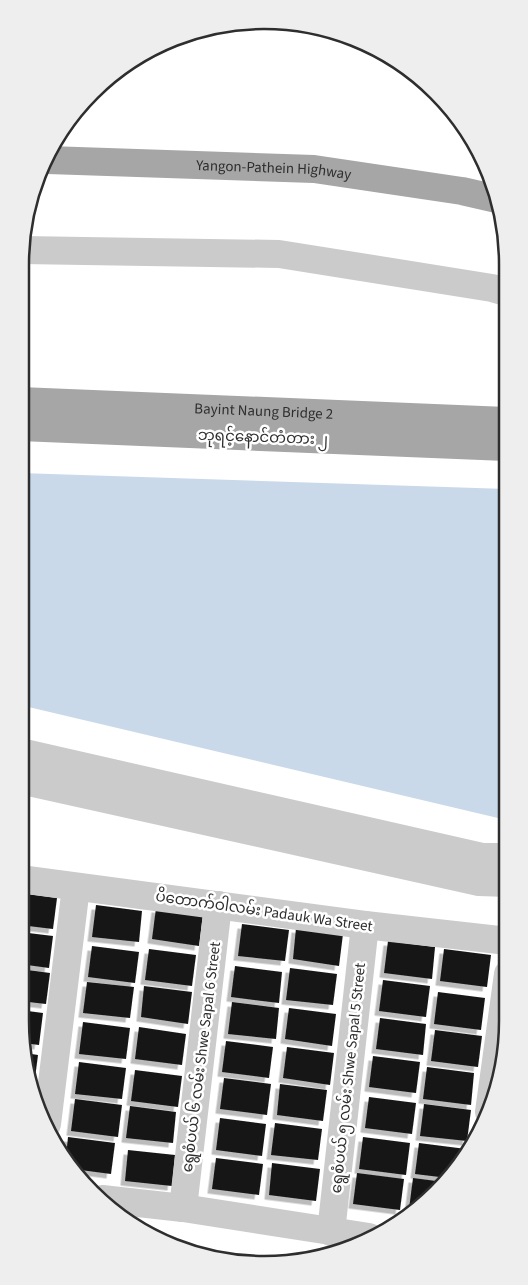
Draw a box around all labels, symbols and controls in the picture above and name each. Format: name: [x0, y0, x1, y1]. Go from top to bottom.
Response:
street label: Yangon-Pathein Highway: [195, 155, 353, 185]
street label: Bayint Naung Bridge 2: [194, 398, 334, 425]
street label: ဘုရင့်နောင်တံတား ၂: [198, 425, 328, 451]
street label: ပိတောက်ဝါလမ်း Padauk Wa Street: [154, 886, 374, 937]
street label: ရွေစံပယ် ၆ လမ်း Shwe Sapal 6 Street: [177, 941, 227, 1174]
street label: ရွေစံပယ် ၅ လမ်း Shwe Sapal 5 Street: [326, 962, 372, 1194]

